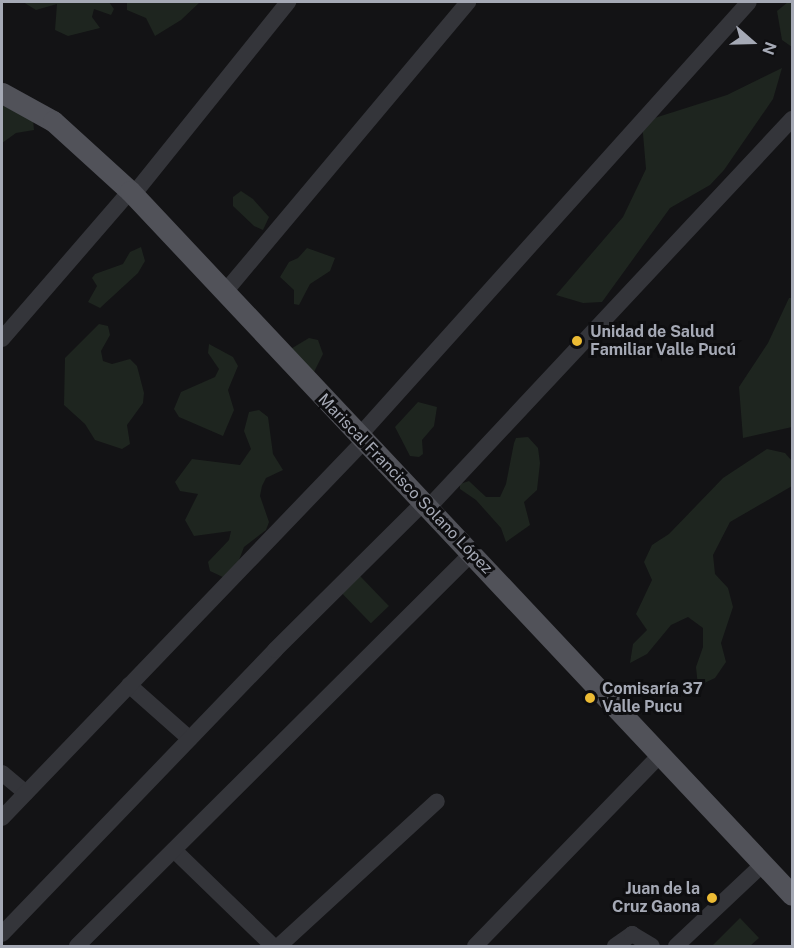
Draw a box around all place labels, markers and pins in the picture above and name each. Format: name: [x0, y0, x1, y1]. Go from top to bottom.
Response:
place label: Unidad de Salud Familiar Valle Pucú: [590, 322, 736, 360]
marker: Unidad de Salud Familiar Valle Pucú: [568, 332, 586, 350]
place label: Comisaría 37 Valle Pucu: [602, 679, 703, 717]
marker: Comisaría 37 Valle Pucu: [583, 691, 597, 705]
place label: Juan de la Cruz Gaona: [612, 879, 700, 917]
marker: Juan de la Cruz Gaona: [705, 891, 719, 905]

